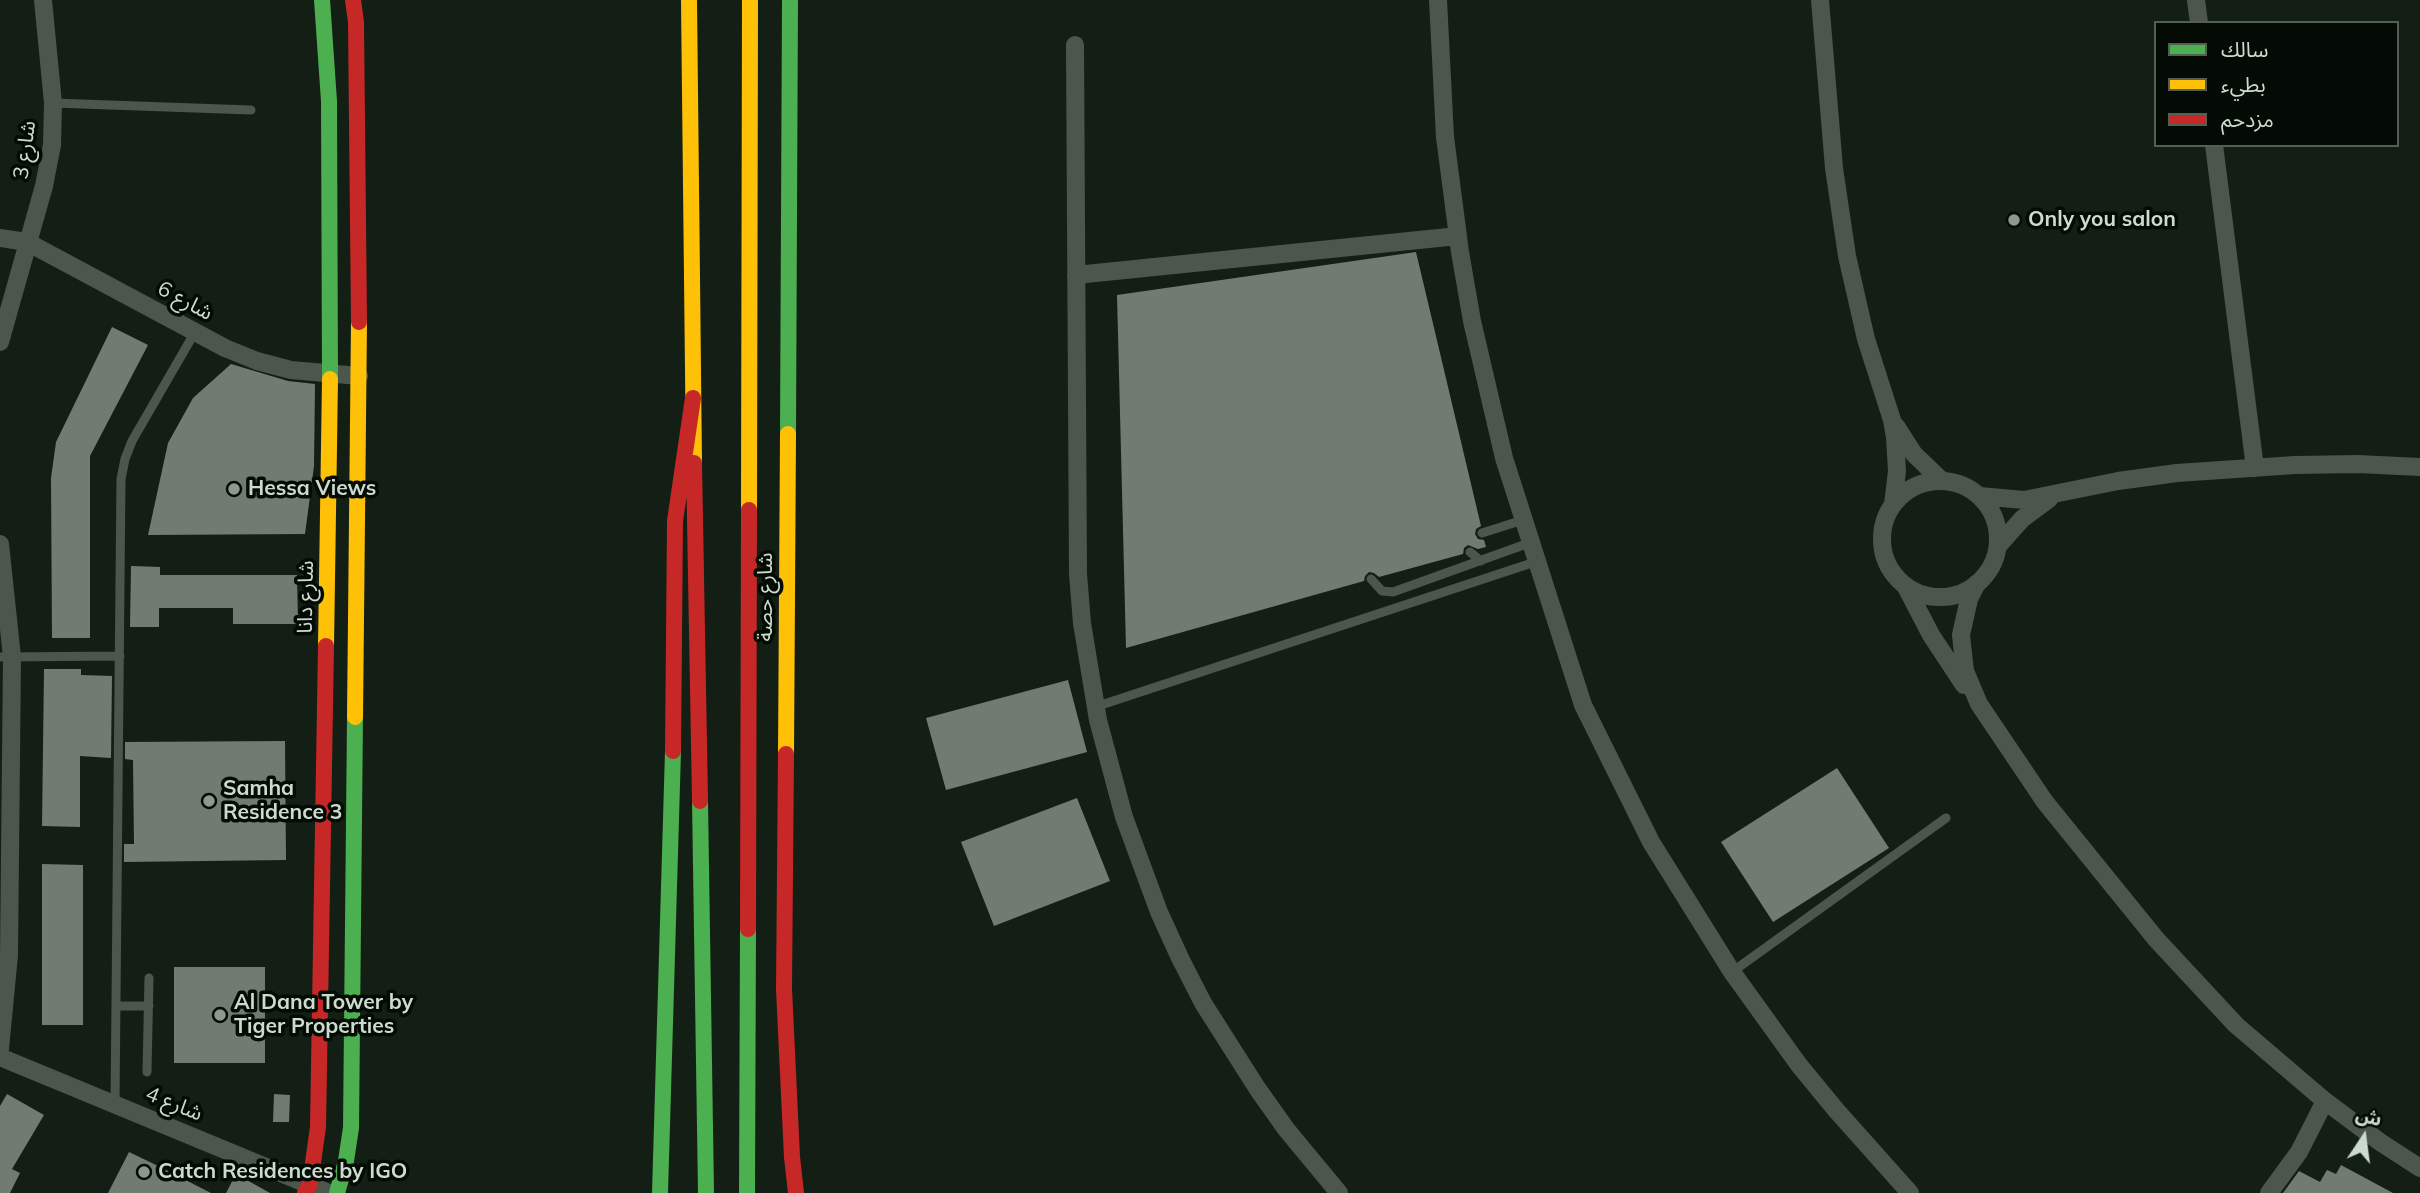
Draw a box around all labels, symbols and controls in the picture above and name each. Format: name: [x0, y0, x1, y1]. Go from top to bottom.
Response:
legend: [2154, 21, 2399, 147]
text: سالك: [2221, 36, 2268, 62]
text: بطيء: [2221, 71, 2266, 97]
text: مزدحم: [2221, 106, 2274, 132]
street label: شارع 3: [8, 119, 42, 181]
place label: Only you salon: [2028, 207, 2176, 233]
marker: Only you salon: [2006, 212, 2022, 228]
street label: شارع 6: [153, 276, 217, 326]
place label: Hessa Views: [248, 476, 376, 502]
marker: Hessa Views: [226, 481, 242, 497]
street label: شارع حصة: [753, 553, 779, 641]
street label: شارع دانا: [293, 560, 319, 634]
place label: Samha Residence 3: [223, 776, 342, 826]
marker: Samha Residence 3: [201, 793, 217, 809]
place label: Al Dana Tower by Tiger Properties: [234, 990, 413, 1040]
marker: Al Dana Tower by Tiger Properties: [212, 1007, 228, 1023]
street label: شارع 4: [142, 1081, 206, 1127]
north arrow: [2329, 1102, 2399, 1172]
text: ش: [2353, 1102, 2384, 1131]
place label: Catch Residences by IGO: [158, 1159, 407, 1185]
marker: Catch Residences by IGO: [136, 1164, 152, 1180]

